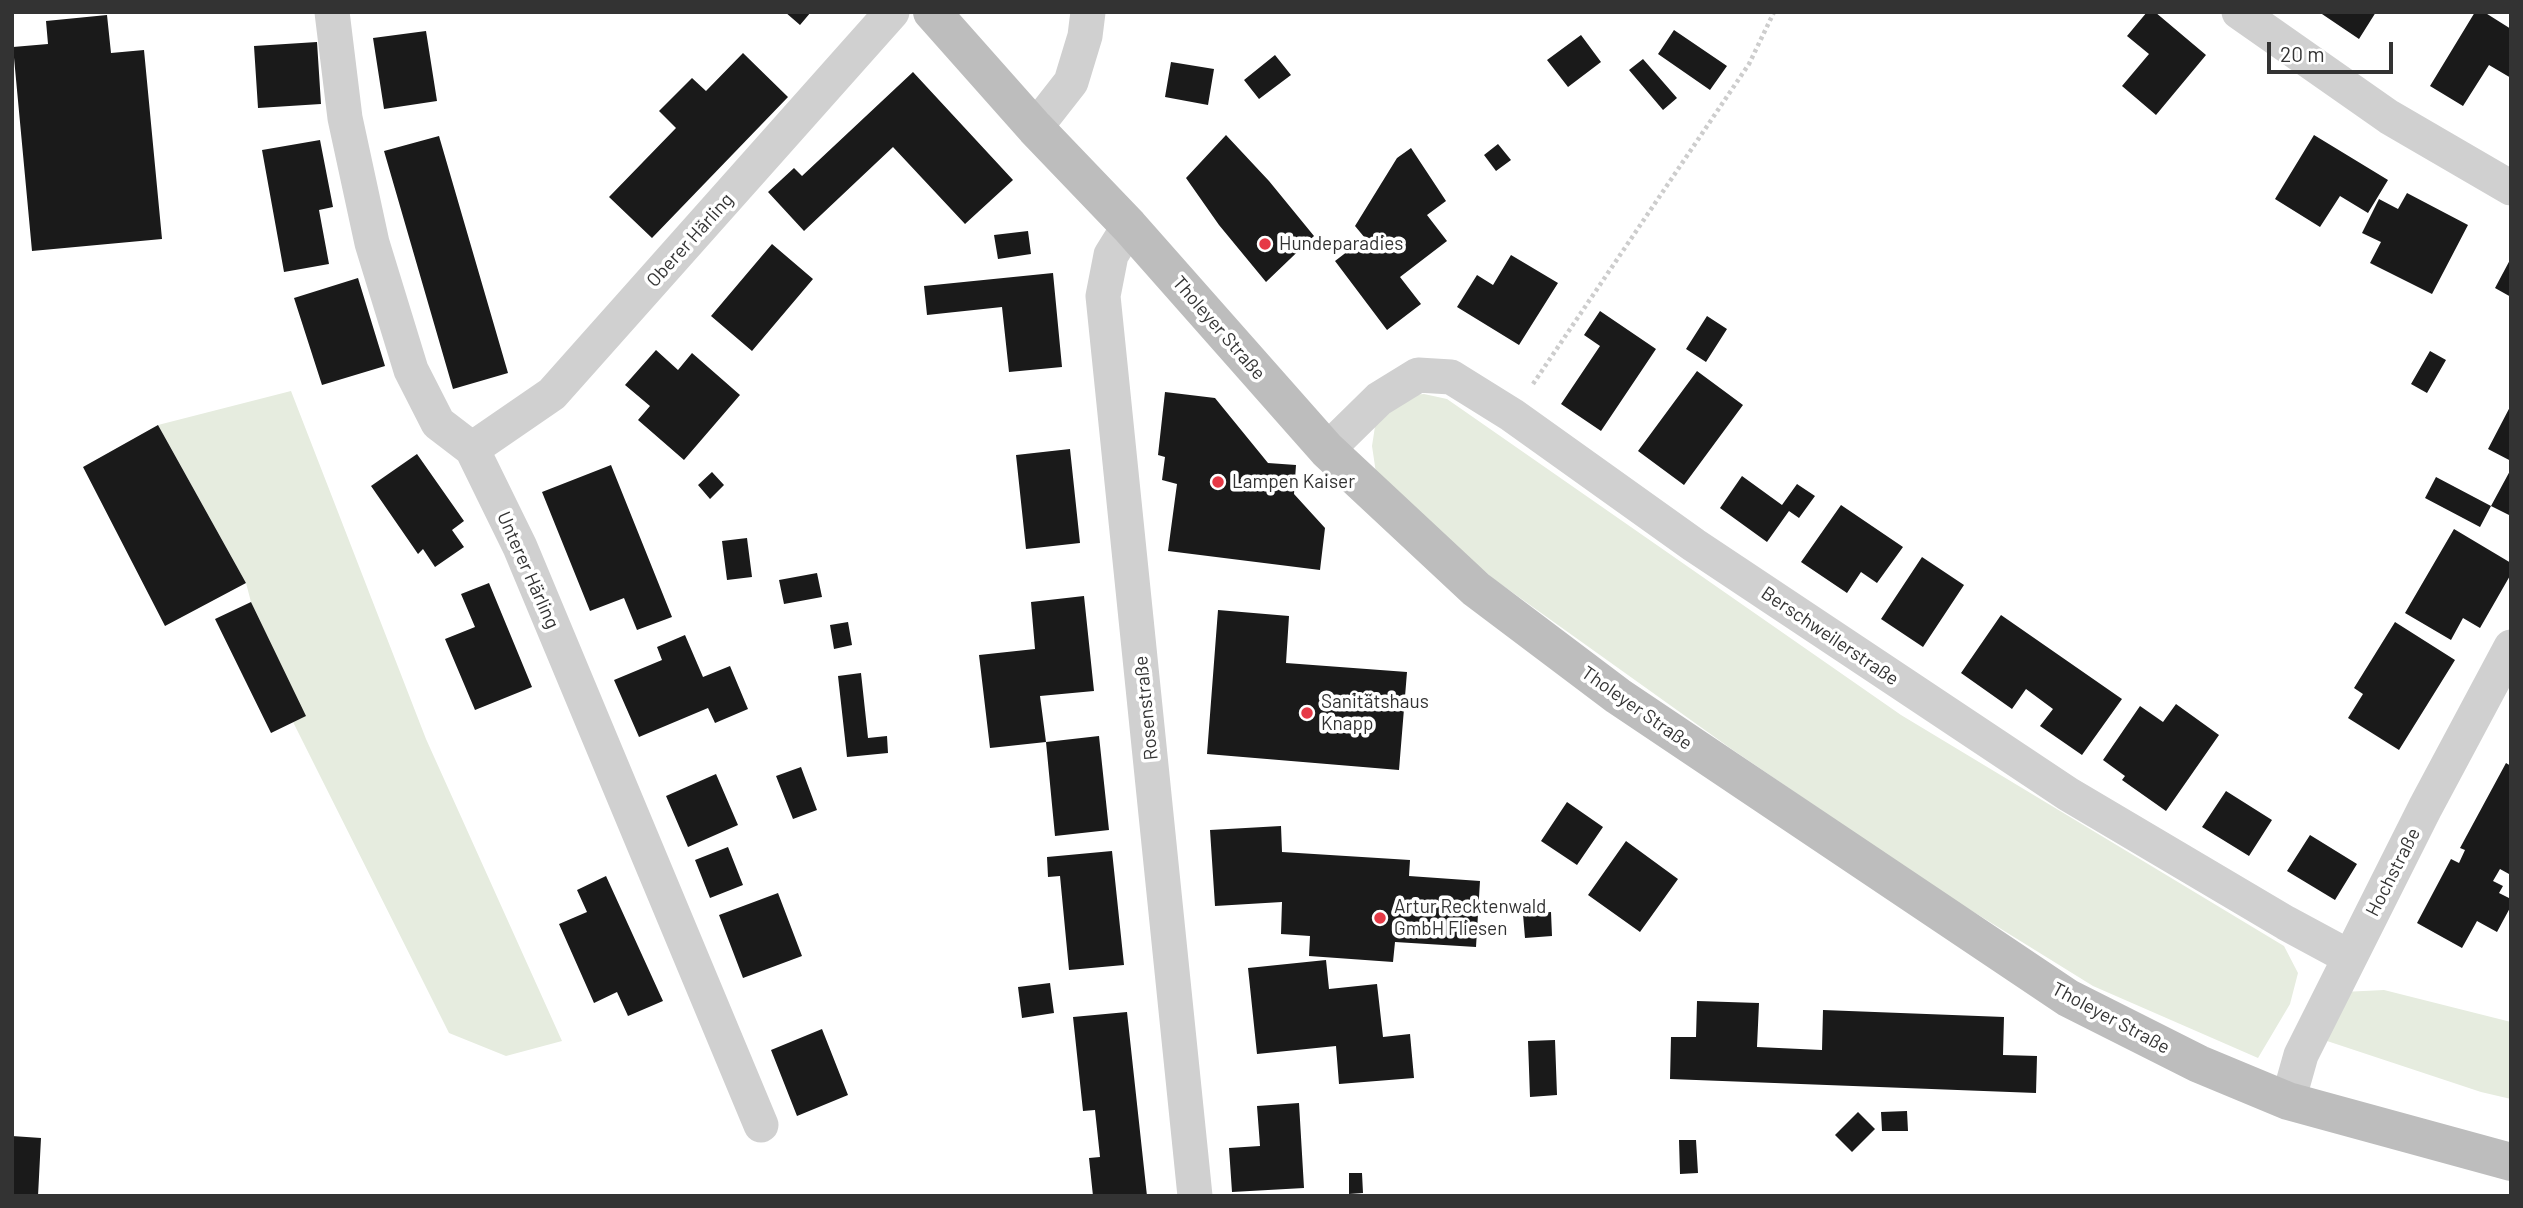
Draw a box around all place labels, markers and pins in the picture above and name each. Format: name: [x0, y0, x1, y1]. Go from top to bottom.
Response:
place label: Hundeparadies: [1279, 233, 1403, 255]
marker: Hundeparadies: [1257, 236, 1273, 252]
place label: Lampen Kaiser: [1232, 471, 1355, 493]
marker: Lampen Kaiser: [1210, 474, 1226, 490]
place label: Sanitätshaus Knapp: [1321, 691, 1429, 735]
marker: Sanitätshaus Knapp: [1299, 705, 1315, 721]
place label: Artur Recktenwald GmbH Fliesen: [1394, 896, 1546, 940]
marker: Artur Recktenwald GmbH Fliesen: [1372, 910, 1388, 926]

